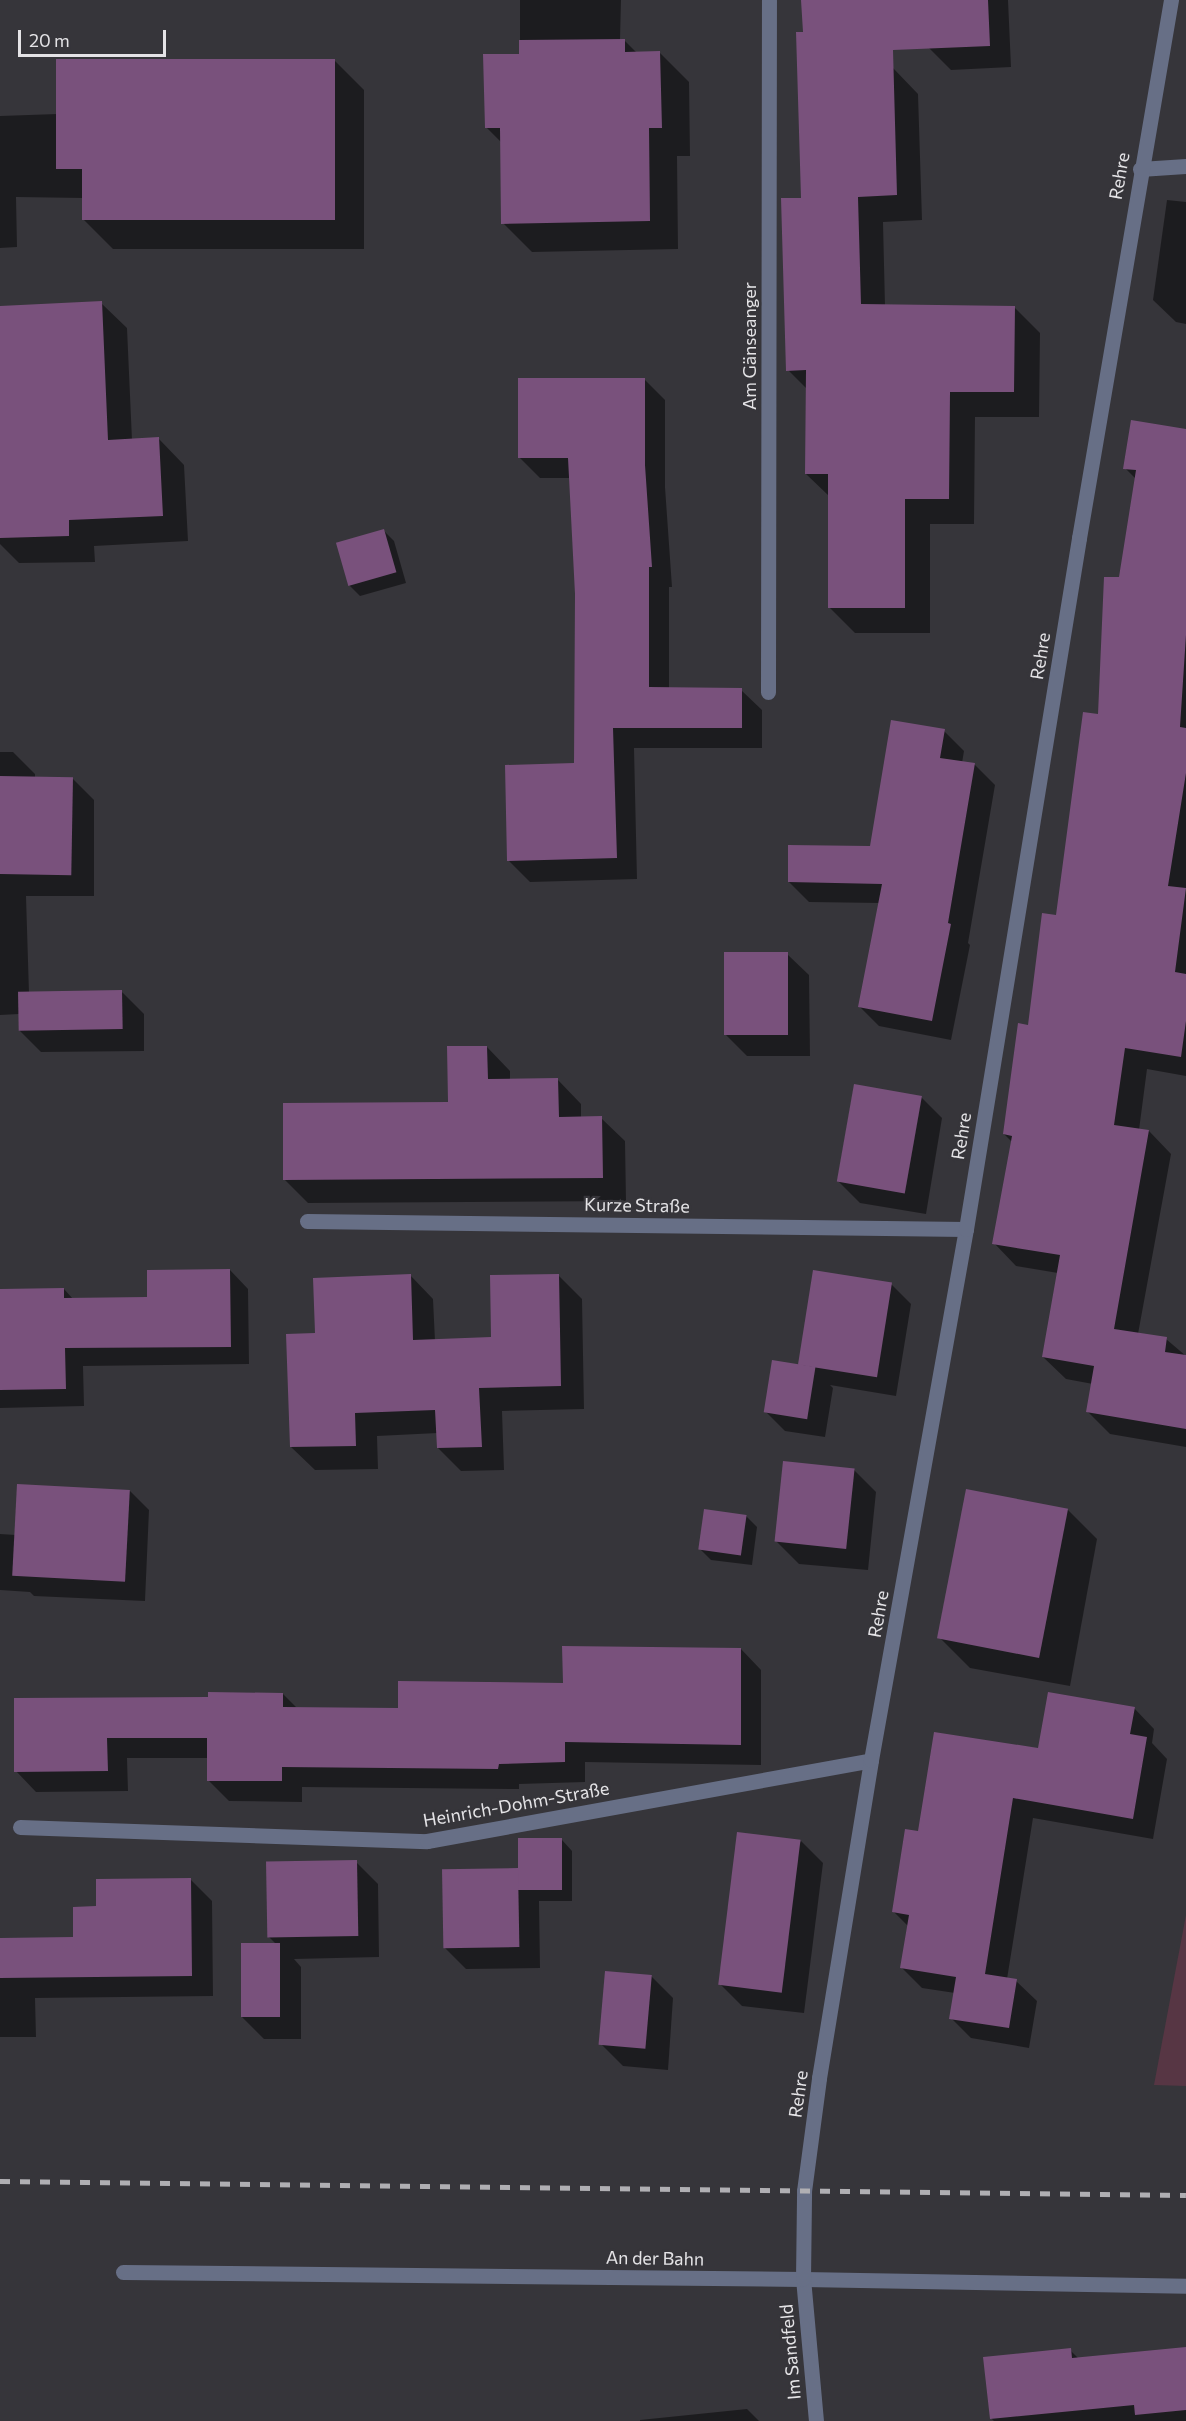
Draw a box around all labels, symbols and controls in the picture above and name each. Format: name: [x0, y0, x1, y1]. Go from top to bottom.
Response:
scale bar: [21, 18, 170, 56]
text: 20 m: [29, 29, 70, 51]
street label: Rehre: [1104, 151, 1134, 201]
street label: Am Gänseanger: [738, 282, 760, 410]
street label: Rehre: [1026, 631, 1054, 681]
street label: Rehre: [947, 1111, 975, 1161]
street label: Kurze Straße: [584, 1193, 690, 1217]
street label: Rehre: [863, 1589, 893, 1639]
street label: Heinrich-Dohm-Straße: [421, 1777, 611, 1831]
street label: Rehre: [784, 2069, 812, 2119]
street label: An der Bahn: [606, 2246, 704, 2270]
street label: Im Sandfeld: [775, 2303, 805, 2401]

